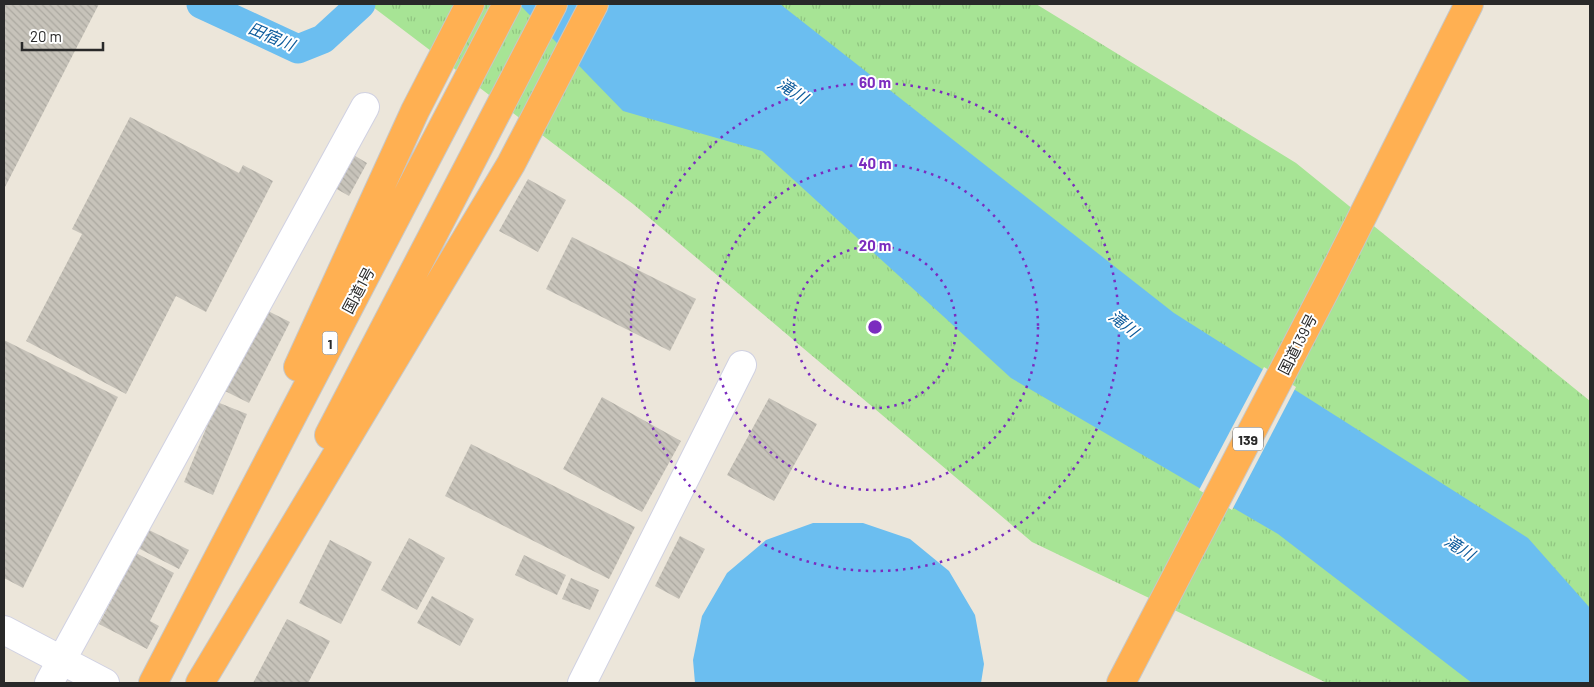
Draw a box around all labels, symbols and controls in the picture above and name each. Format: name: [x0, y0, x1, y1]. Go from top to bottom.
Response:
water label: 田宿川: [246, 18, 300, 55]
scale bar: [22, 20, 104, 52]
text: 20 m: [30, 27, 62, 45]
water label: 滝川: [774, 73, 813, 108]
text: 60 m: [859, 73, 891, 91]
text: 40 m: [858, 154, 892, 172]
text: 20 m: [859, 236, 891, 254]
street label: 国道1号: [338, 264, 378, 316]
water label: 滝川: [1106, 306, 1144, 342]
street label: 国道139号: [1274, 311, 1320, 377]
centre of rings: [866, 318, 884, 336]
road number: 1: [322, 332, 338, 354]
road number: 139: [1233, 428, 1263, 450]
water label: 滝川: [1441, 530, 1480, 565]

